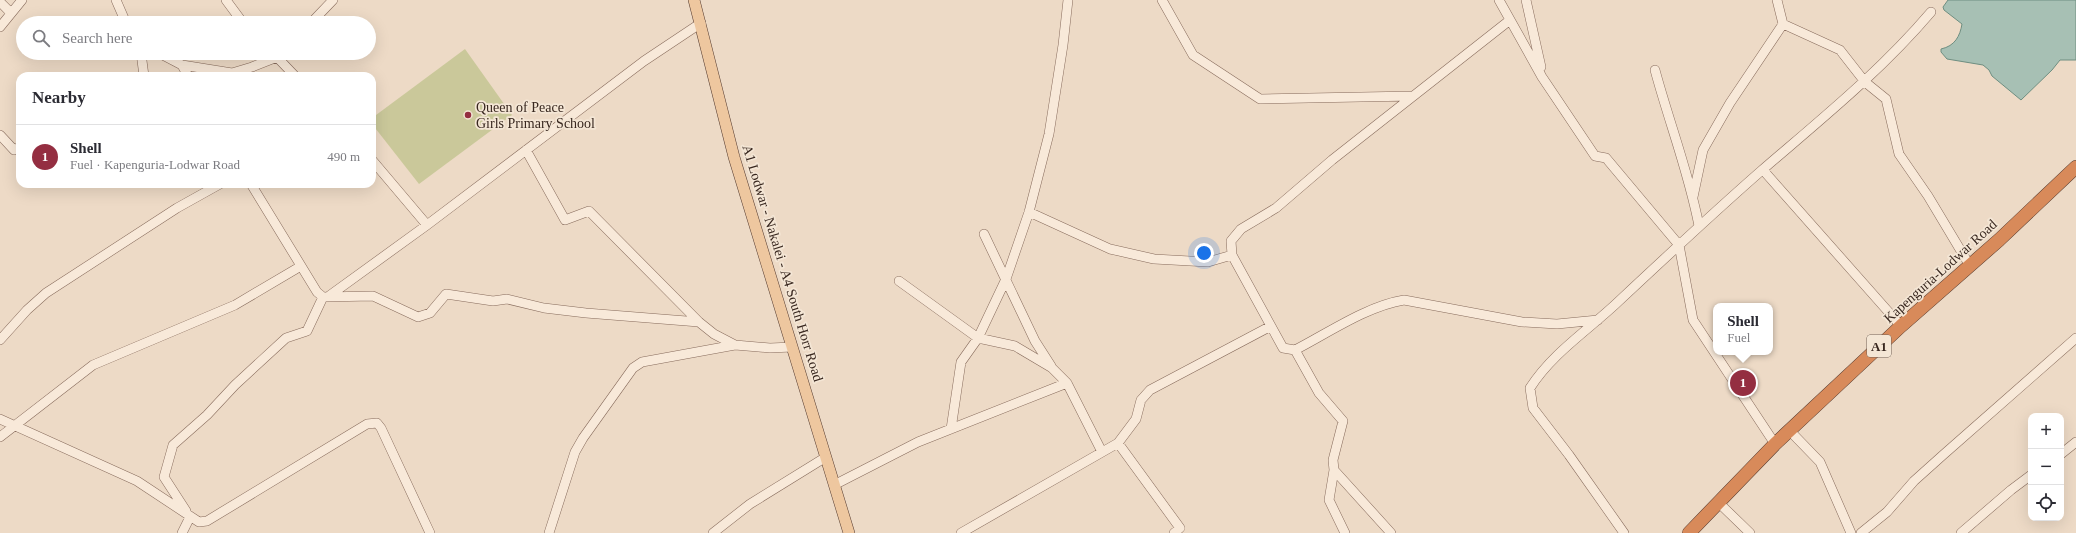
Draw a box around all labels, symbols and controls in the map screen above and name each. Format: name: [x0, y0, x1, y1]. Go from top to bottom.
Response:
search box: [16, 16, 376, 60]
icon: search: [30, 27, 52, 49]
text: Search here: [62, 30, 132, 46]
text: Nearby: [32, 88, 86, 107]
place label: Queen of Peace Girls Primary School: [476, 100, 595, 131]
marker: Queen of Peace Girls Primary School: [463, 110, 473, 120]
text: Shell: [70, 140, 102, 156]
street label: A1 Lodwar - Nakalei - A4 South Horr Road: [739, 143, 826, 383]
text: 1: [42, 149, 48, 164]
text: 490 m: [327, 149, 360, 164]
text: Fuel · Kapenguria-Lodwar Road: [70, 157, 240, 172]
street label: Kapenguria-Lodwar Road: [1881, 217, 2000, 326]
your location: [1194, 243, 1214, 263]
popup: [1713, 303, 1773, 355]
text: Shell: [1727, 313, 1759, 329]
text: Fuel: [1727, 330, 1750, 345]
road number: A1: [1867, 335, 1891, 357]
pin: 1: [1730, 368, 1756, 398]
map controls: [2028, 413, 2064, 521]
button: +: [2028, 413, 2064, 449]
button: −: [2028, 449, 2064, 485]
button: locate: [2028, 485, 2064, 521]

